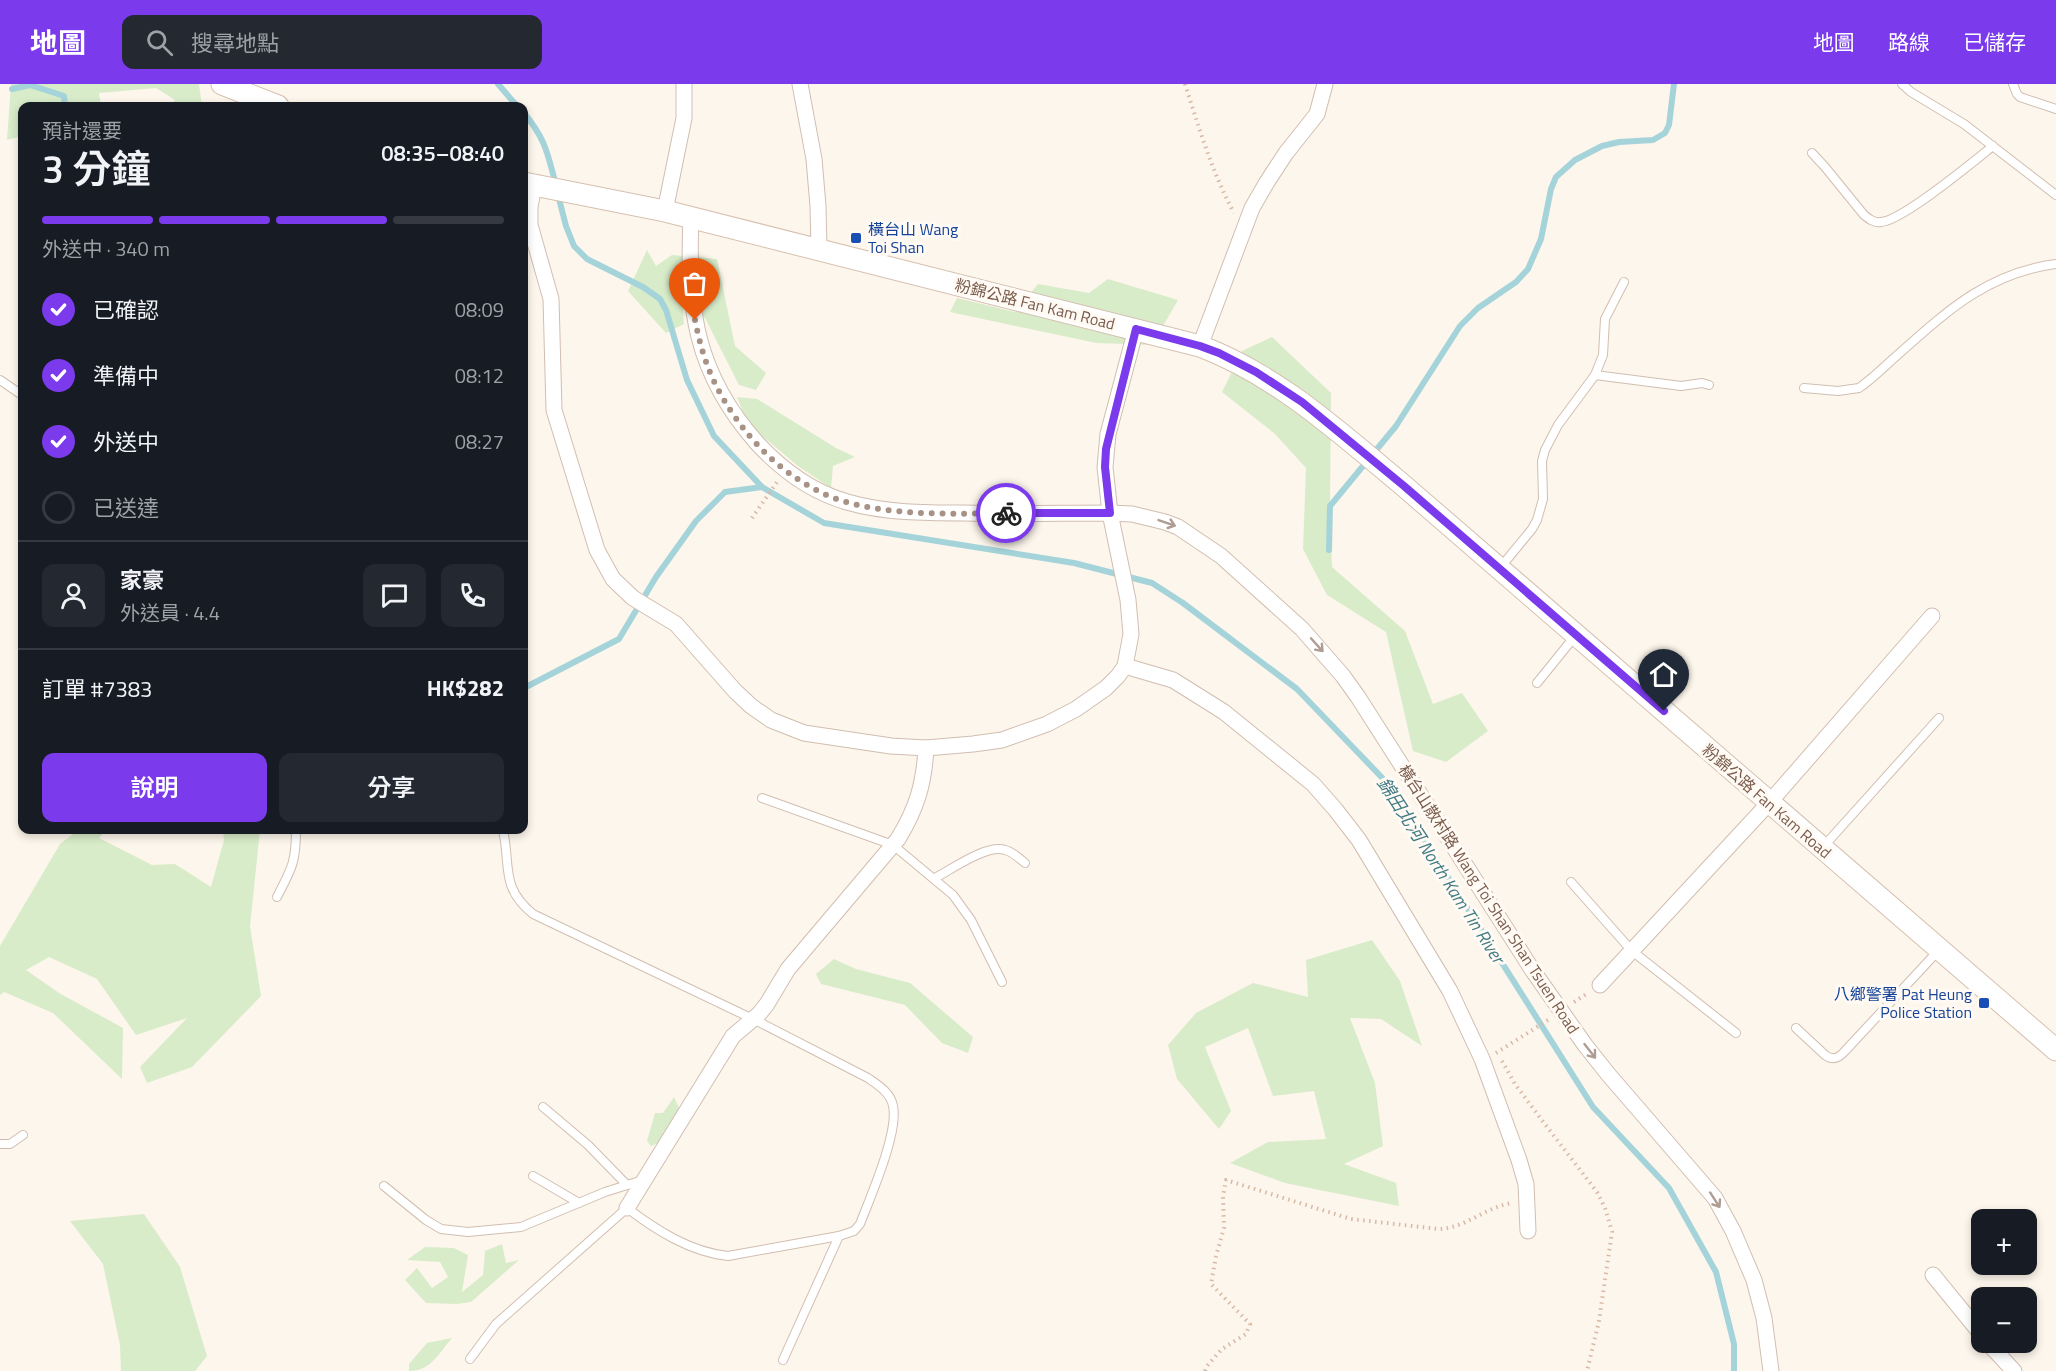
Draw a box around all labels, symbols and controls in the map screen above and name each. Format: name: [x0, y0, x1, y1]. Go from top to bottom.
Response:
search box: [122, 15, 542, 69]
text: 地圖: [30, 21, 86, 64]
icon: search: [143, 26, 176, 59]
text: 搜尋地點: [191, 26, 279, 60]
text: 地圖: [1813, 26, 1855, 58]
text: 路線: [1888, 26, 1930, 58]
text: 已儲存: [1963, 26, 2026, 58]
text: 預計還要: [42, 115, 122, 146]
text: 08:35–08:40: [381, 136, 504, 170]
text: 3 分鐘: [42, 139, 150, 198]
place label: 橫台山 Wang Toi Shan: [868, 217, 958, 259]
marker: 橫台山 Wang Toi Shan: [849, 231, 863, 245]
text: 外送中 · 340 m: [42, 233, 170, 264]
pin: [669, 258, 720, 320]
icon: bag: [678, 267, 711, 300]
street label: 粉錦公路 Fan Kam Road: [952, 272, 1118, 336]
icon: check: [42, 293, 75, 326]
text: 已確認: [93, 293, 159, 327]
text: 08:09: [455, 294, 504, 325]
icon: check: [42, 359, 75, 392]
text: 準備中: [93, 359, 159, 393]
text: 08:12: [455, 360, 504, 391]
icon: check: [42, 425, 75, 458]
text: 外送中: [93, 425, 159, 459]
text: 08:27: [455, 426, 504, 457]
courier: [976, 483, 1036, 543]
text: 已送達: [93, 491, 159, 525]
icon: bike: [990, 497, 1023, 530]
one-way arrow: [1157, 519, 1176, 530]
text: 家豪: [120, 563, 164, 597]
button: person: [42, 564, 105, 627]
button: chat: [363, 564, 426, 627]
button: phone: [441, 564, 504, 627]
text: 外送員 · 4.4: [120, 597, 220, 628]
one-way arrow: [1310, 638, 1324, 653]
pin: [1638, 649, 1689, 711]
icon: home: [1647, 658, 1680, 691]
text: HK$282: [427, 671, 504, 705]
text: 訂單 #7383: [42, 672, 152, 706]
street label: 粉錦公路 Fan Kam Road: [1697, 738, 1837, 864]
button: 說明: [42, 753, 267, 822]
button: 分享: [279, 753, 504, 822]
street label: 橫台山散村路 Wang Toi Shan Shan Tsuen Road: [1393, 760, 1585, 1038]
water label: 錦田北河 North Kam Tin River: [1371, 772, 1513, 970]
place label: 八鄉警署 Pat Heung Police Station: [1834, 982, 1972, 1024]
marker: 八鄉警署 Pat Heung Police Station: [1977, 996, 1991, 1010]
one-way arrow: [1583, 1043, 1596, 1059]
one-way arrow: [1710, 1191, 1722, 1208]
map controls: [1971, 1209, 2037, 1353]
button: +: [1971, 1209, 2037, 1275]
button: −: [1971, 1287, 2037, 1353]

